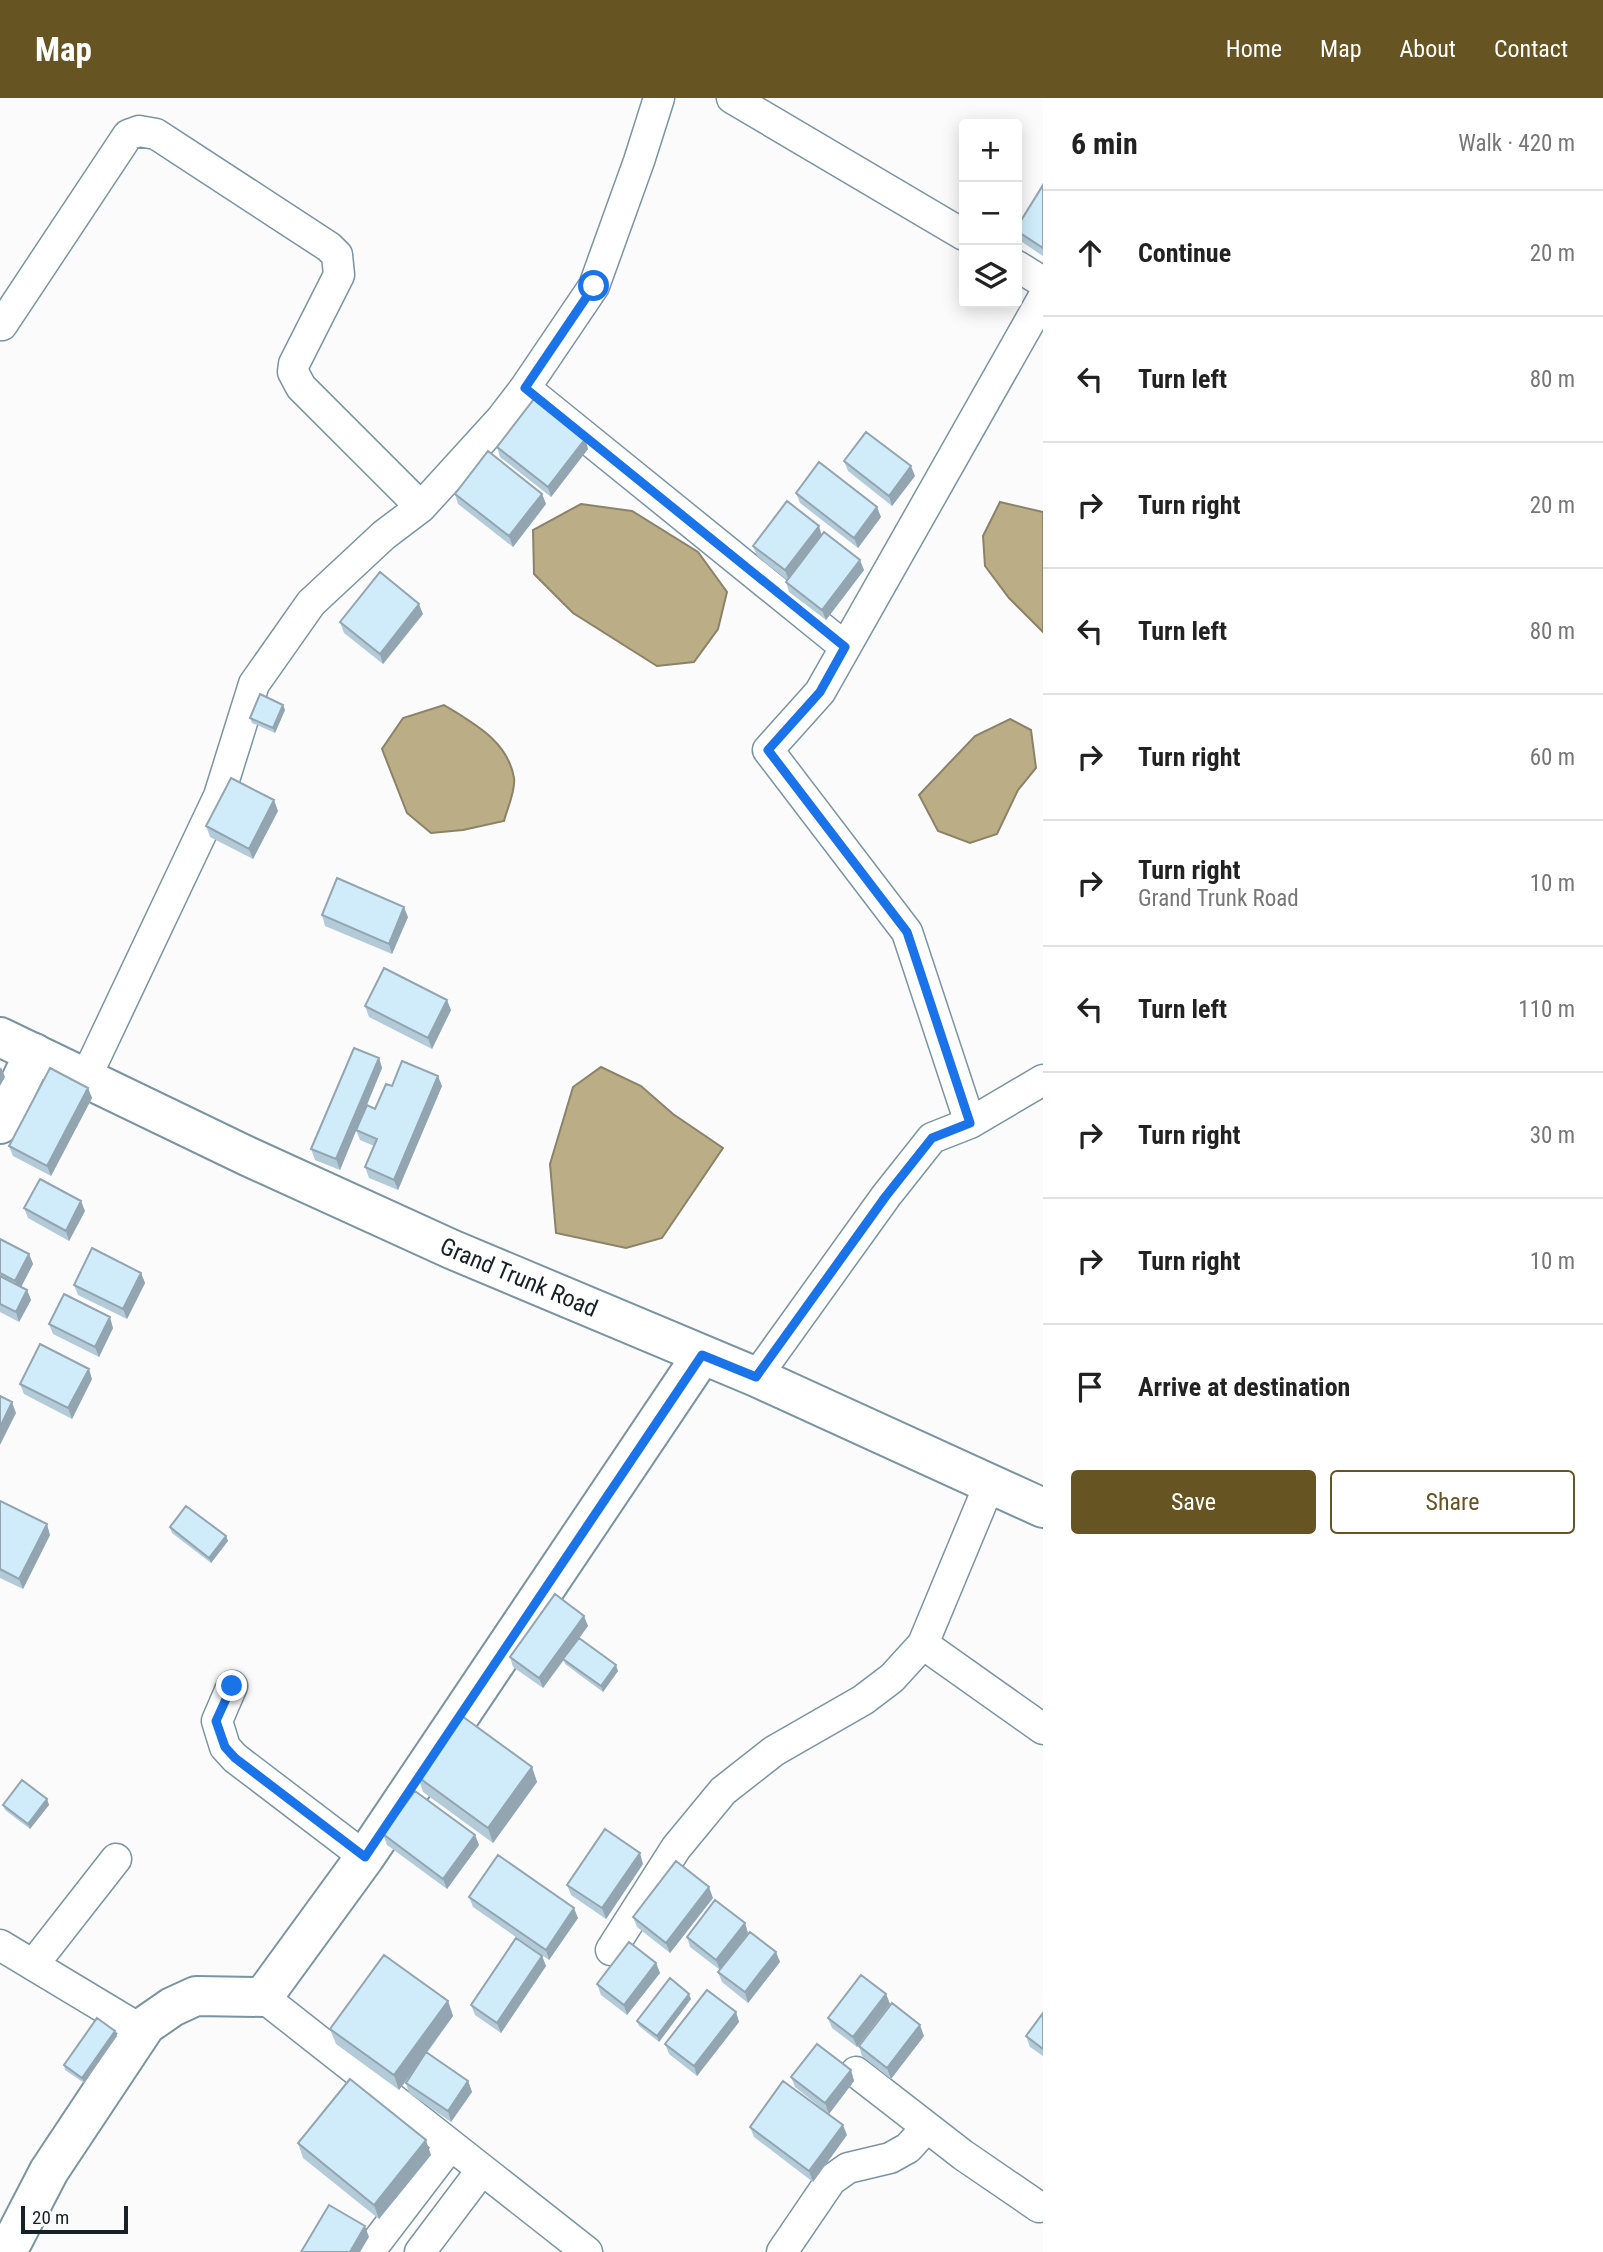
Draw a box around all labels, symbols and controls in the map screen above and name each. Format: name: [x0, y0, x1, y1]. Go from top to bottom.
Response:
text: Map: [35, 30, 92, 69]
text: Home: [1226, 35, 1282, 63]
text: Map: [1320, 35, 1362, 63]
text: About: [1400, 35, 1456, 63]
text: Contact: [1494, 35, 1568, 63]
map controls: [959, 119, 1022, 308]
button: +: [959, 119, 1022, 182]
text: 6 min: [1071, 126, 1138, 161]
text: Walk · 420 m: [1458, 130, 1575, 157]
button: −: [959, 182, 1022, 245]
icon: ahead: [1071, 234, 1109, 272]
text: Continue: [1138, 238, 1231, 268]
text: 20 m: [1530, 240, 1575, 267]
button: layers: [959, 245, 1022, 308]
route start: [578, 270, 609, 301]
icon: left: [1071, 360, 1109, 398]
text: Turn left: [1138, 364, 1227, 394]
text: 80 m: [1530, 366, 1575, 393]
icon: right: [1071, 486, 1109, 524]
text: Turn right: [1138, 490, 1240, 520]
text: 20 m: [1530, 492, 1575, 519]
icon: left: [1071, 612, 1109, 650]
text: Turn left: [1138, 616, 1227, 646]
text: 80 m: [1530, 618, 1575, 645]
icon: right: [1071, 738, 1109, 776]
text: Turn right: [1138, 742, 1240, 772]
text: 60 m: [1530, 744, 1575, 771]
text: Turn right: [1138, 855, 1240, 885]
icon: right: [1071, 864, 1109, 902]
text: 10 m: [1530, 870, 1575, 897]
text: Grand Trunk Road: [1138, 885, 1299, 912]
icon: left: [1071, 990, 1109, 1028]
text: Turn left: [1138, 994, 1227, 1024]
text: 110 m: [1518, 996, 1575, 1023]
icon: right: [1071, 1116, 1109, 1154]
text: Turn right: [1138, 1120, 1240, 1150]
text: 30 m: [1530, 1122, 1575, 1149]
street label: Grand Trunk Road: [436, 1232, 602, 1323]
icon: right: [1071, 1242, 1109, 1280]
text: Turn right: [1138, 1246, 1240, 1276]
text: 10 m: [1530, 1248, 1575, 1275]
icon: arrive: [1071, 1368, 1109, 1406]
text: Arrive at destination: [1138, 1372, 1350, 1402]
button: Save: [1071, 1470, 1316, 1534]
button: Share: [1330, 1470, 1575, 1534]
route end: [216, 1670, 247, 1701]
scale bar: [21, 2203, 128, 2235]
text: 20 m: [32, 2206, 69, 2229]

